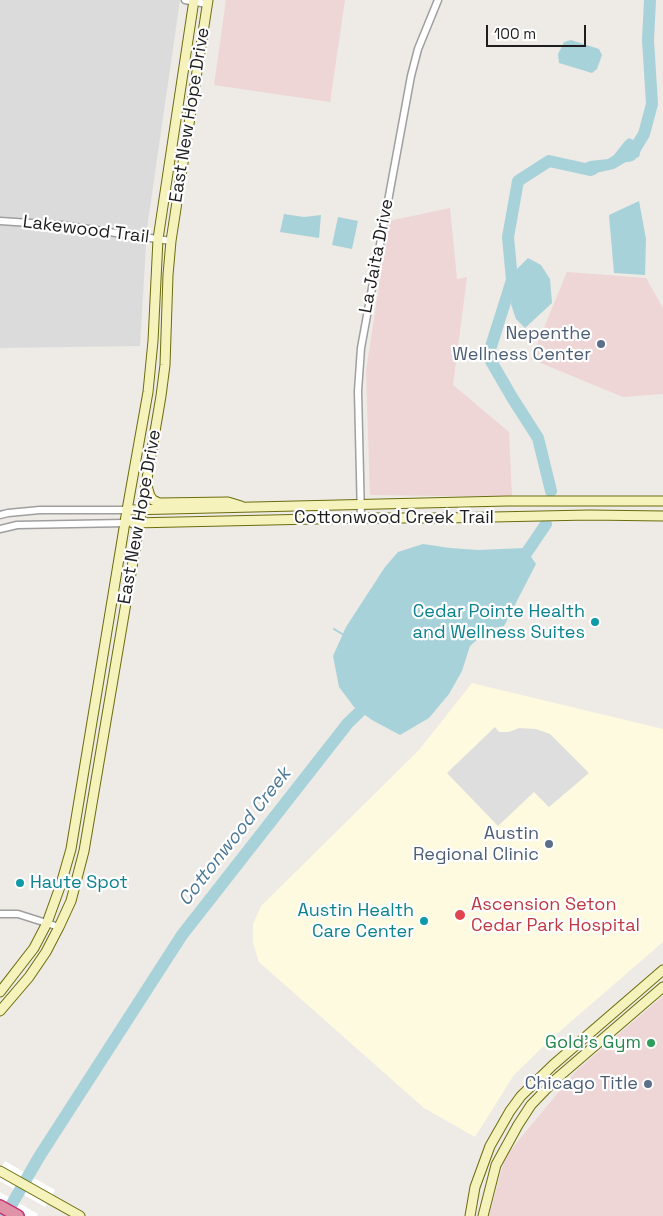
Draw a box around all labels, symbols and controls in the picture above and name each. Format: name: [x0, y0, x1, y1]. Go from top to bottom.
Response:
scale bar: [488, 15, 588, 47]
text: 100 m: [494, 24, 536, 43]
street label: East New Hope Drive: [165, 26, 215, 204]
street label: La Jaita Drive: [355, 197, 399, 315]
street label: Lakewood Trail: [21, 212, 151, 248]
place label: Nepenthe Wellness Center: [452, 323, 591, 366]
marker: Nepenthe Wellness Center: [595, 338, 607, 350]
street label: East New Hope Drive: [114, 428, 166, 606]
street label: Cottonwood Creek Trail: [294, 507, 494, 529]
place label: Cedar Pointe Health and Wellness Suites: [413, 601, 585, 644]
marker: Cedar Pointe Health and Wellness Suites: [589, 616, 601, 628]
water label: Cottonwood Creek: [174, 763, 296, 911]
place label: Austin Regional Clinic: [413, 823, 539, 866]
marker: Austin Regional Clinic: [543, 838, 555, 850]
place label: Haute Spot: [30, 872, 128, 894]
marker: Haute Spot: [14, 877, 26, 889]
place label: Ascension Seton Cedar Park Hospital: [471, 894, 640, 936]
place label: Austin Health Care Center: [297, 900, 414, 942]
marker: Ascension Seton Cedar Park Hospital: [453, 908, 467, 922]
marker: Austin Health Care Center: [418, 915, 430, 927]
place label: Gold's Gym: [545, 1032, 641, 1054]
marker: Gold's Gym: [645, 1037, 657, 1049]
place label: Chicago Title: [525, 1073, 638, 1095]
marker: Chicago Title: [642, 1078, 654, 1090]

